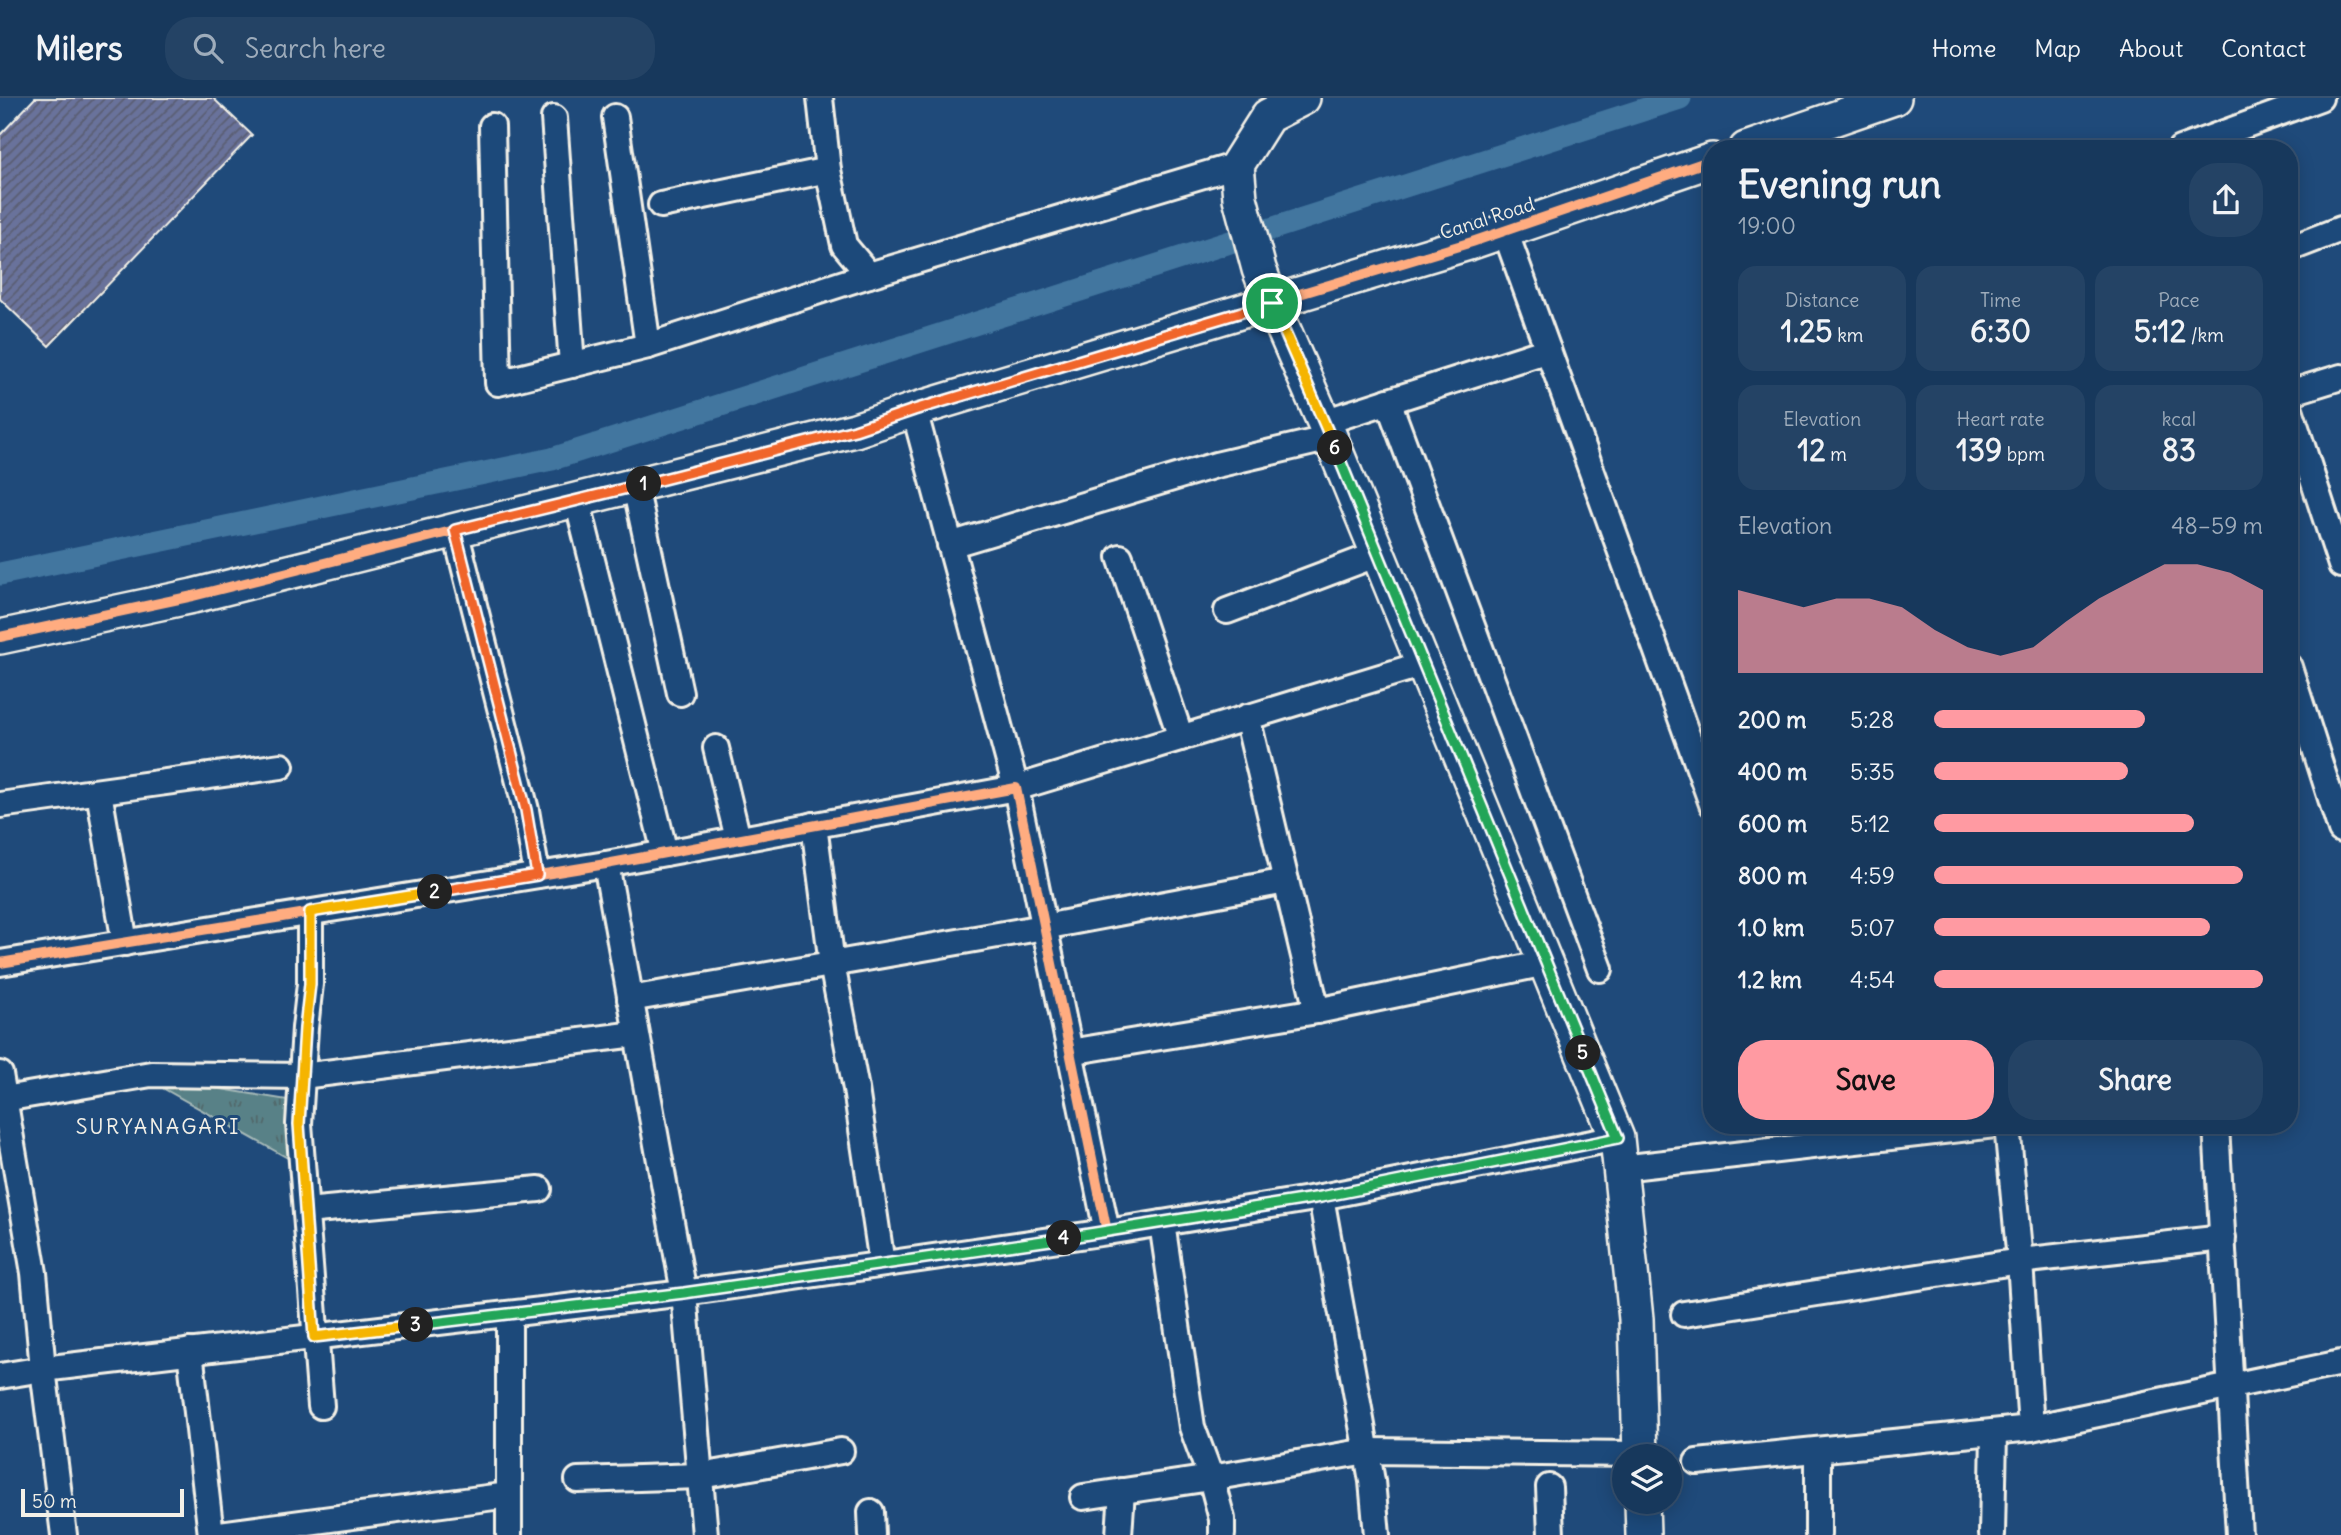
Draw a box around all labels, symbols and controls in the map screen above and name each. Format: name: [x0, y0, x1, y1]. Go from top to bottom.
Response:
search box: [165, 17, 655, 80]
text: Milers: [35, 27, 123, 69]
icon: search: [189, 29, 227, 67]
text: Search here: [245, 32, 386, 65]
text: Home: [1932, 33, 1996, 63]
text: Map: [2034, 33, 2081, 63]
text: About: [2119, 33, 2183, 63]
text: Contact: [2221, 33, 2306, 63]
text: Evening run: [1738, 161, 1941, 208]
button: share: [2189, 163, 2263, 237]
street label: Canal Road: [1437, 191, 1537, 245]
text: 19:00: [1738, 211, 1796, 240]
pin: [1242, 273, 1302, 333]
icon: arrive: [1253, 284, 1291, 322]
text: Distance: [1785, 288, 1859, 312]
text: Time: [1980, 288, 2021, 312]
text: Pace: [2158, 288, 2199, 312]
text: 1.25: [1781, 312, 1833, 350]
text: 6:30: [1970, 312, 2031, 350]
text: 5:12: [2134, 312, 2186, 350]
text: km: [1833, 323, 1864, 347]
text: /km: [2186, 323, 2224, 347]
text: Elevation: [1783, 407, 1861, 431]
text: Heart rate: [1956, 407, 2045, 431]
text: kcal: [2162, 407, 2196, 431]
pin: 6: [1318, 430, 1352, 466]
text: 12: [1797, 431, 1826, 469]
text: 139: [1956, 431, 2002, 469]
text: 83: [2162, 431, 2196, 469]
text: 6: [1329, 435, 1340, 459]
text: m: [1826, 442, 1847, 466]
text: bpm: [2002, 442, 2045, 466]
pin: 1: [626, 466, 662, 502]
text: 1: [640, 471, 647, 495]
text: Elevation: [1738, 511, 1832, 540]
text: 48–59 m: [2171, 511, 2263, 540]
text: 200 m: [1738, 705, 1807, 734]
text: 5:28: [1850, 705, 1894, 734]
text: 400 m: [1738, 757, 1807, 786]
text: 5:35: [1850, 757, 1895, 786]
text: 600 m: [1738, 809, 1807, 838]
text: 5:12: [1850, 809, 1890, 838]
text: 800 m: [1738, 861, 1807, 890]
text: 4:59: [1850, 861, 1895, 890]
pin: 2: [418, 874, 452, 910]
text: 2: [429, 879, 440, 903]
text: 1.0 km: [1738, 913, 1804, 942]
text: 5:07: [1850, 913, 1895, 942]
text: 1.2 km: [1738, 965, 1802, 994]
text: 4:54: [1850, 965, 1895, 994]
pin: 5: [1566, 1035, 1600, 1070]
text: 5: [1577, 1040, 1588, 1064]
button: Save: [1738, 1040, 1994, 1120]
button: Share: [2008, 1040, 2263, 1120]
district label: SURYANAGARI: [76, 1113, 240, 1140]
pin: 4: [1046, 1220, 1082, 1256]
text: 4: [1058, 1225, 1069, 1249]
pin: 3: [398, 1308, 434, 1342]
text: 3: [410, 1312, 421, 1336]
map controls: [1612, 1444, 1682, 1514]
button: layers: [1612, 1444, 1682, 1514]
scale bar: [21, 1486, 184, 1518]
text: 50 m: [32, 1489, 77, 1513]

